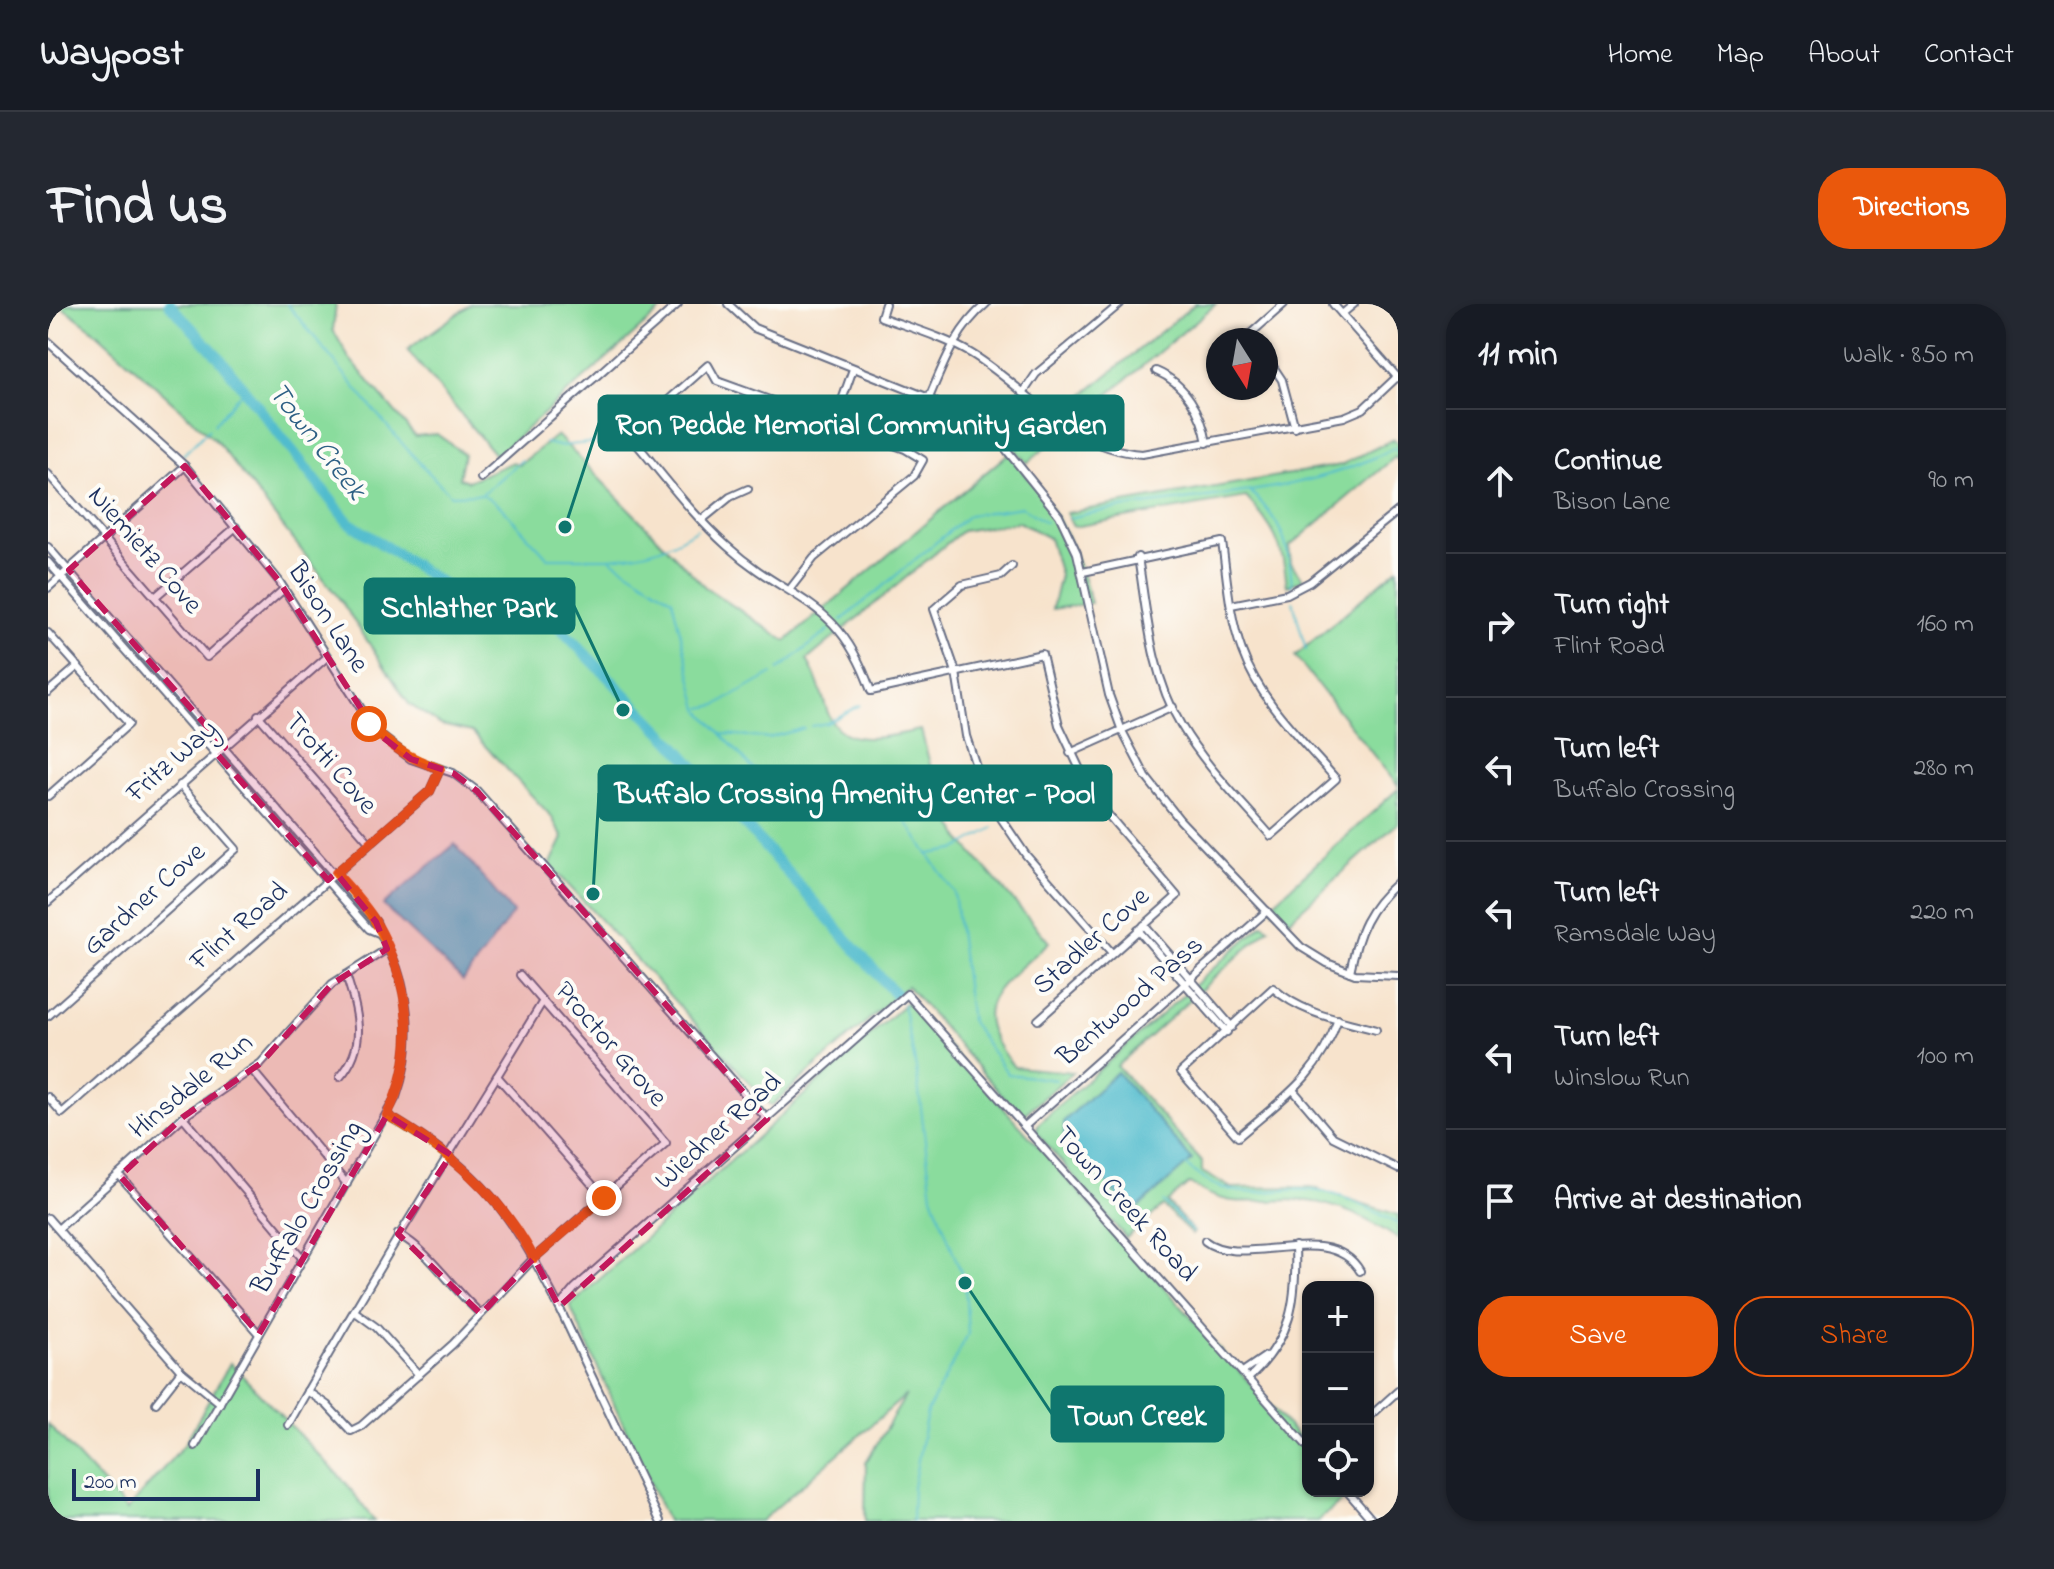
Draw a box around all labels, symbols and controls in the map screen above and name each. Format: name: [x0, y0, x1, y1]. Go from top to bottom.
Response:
text: Waypost: [40, 27, 184, 83]
text: Home: [1607, 35, 1673, 76]
text: Map: [1717, 35, 1764, 76]
text: About: [1808, 35, 1880, 76]
text: Contact: [1924, 35, 2014, 76]
text: Find us: [48, 168, 228, 249]
button: Directions: [1818, 168, 2006, 249]
north arrow: [1206, 328, 1278, 400]
text: 11 min: [1478, 331, 1557, 381]
text: Walk · 850 m: [1843, 337, 1974, 375]
water label: Town Creek: [256, 374, 377, 512]
callout: Ron Pedde Memorial Community Garden: [599, 396, 1123, 450]
text: Ron Pedde Memorial Community Garden: [615, 405, 1107, 449]
text: Continue: [1554, 440, 1662, 484]
icon: ahead: [1478, 459, 1522, 503]
text: 90 m: [1928, 462, 1974, 500]
street label: Niemietz Cove: [77, 478, 212, 624]
text: Bison Lane: [1554, 484, 1670, 522]
street label: Bison Lane: [275, 553, 379, 682]
callout: Schlather Park: [365, 579, 574, 633]
text: Turn right: [1554, 584, 1669, 628]
text: Schlather Park: [381, 588, 558, 632]
icon: right: [1478, 603, 1522, 647]
text: 160 m: [1916, 606, 1974, 644]
text: Flint Road: [1554, 628, 1665, 666]
street label: Trotti Cove: [274, 704, 387, 825]
route start: [351, 706, 387, 742]
street label: Fritz Way: [117, 710, 228, 814]
text: Turn left: [1554, 728, 1659, 772]
icon: left: [1478, 747, 1522, 791]
text: 280 m: [1913, 750, 1974, 788]
callout: Buffalo Crossing Amenity Center - Pool: [599, 766, 1111, 820]
text: Buffalo Crossing: [1554, 772, 1735, 810]
text: Buffalo Crossing Amenity Center - Pool: [613, 774, 1095, 819]
street label: Gardner Cove: [74, 833, 216, 967]
street label: Flint Road: [181, 872, 299, 982]
text: Turn left: [1554, 872, 1659, 916]
street label: Stadler Cove: [1024, 878, 1160, 1006]
icon: left: [1478, 891, 1522, 935]
text: 220 m: [1910, 894, 1974, 932]
text: Ramsdale Way: [1554, 916, 1716, 954]
street label: Bentwood Pass: [1048, 927, 1213, 1078]
street label: Proctor Grove: [544, 973, 677, 1117]
text: Turn left: [1554, 1016, 1659, 1060]
street label: Hinsdale Run: [121, 1024, 263, 1150]
icon: left: [1478, 1035, 1522, 1079]
text: 100 m: [1917, 1038, 1974, 1076]
text: Winslow Run: [1554, 1060, 1690, 1098]
street label: Wiedner Road: [646, 1063, 792, 1201]
street label: Buffalo Crossing: [241, 1113, 374, 1303]
street label: Town Creek Road: [1044, 1118, 1207, 1292]
icon: arrive: [1478, 1179, 1522, 1223]
text: Arrive at destination: [1554, 1179, 1802, 1223]
route end: [586, 1180, 622, 1216]
map controls: [1302, 1281, 1374, 1497]
button: +: [1302, 1281, 1374, 1353]
button: Save: [1478, 1296, 1718, 1377]
button: Share: [1734, 1296, 1974, 1377]
button: −: [1302, 1353, 1374, 1425]
callout: Town Creek: [1052, 1387, 1223, 1441]
text: Town Creek: [1067, 1396, 1208, 1440]
button: locate: [1302, 1425, 1374, 1497]
scale bar: [72, 1465, 260, 1501]
text: 200 m: [84, 1467, 137, 1499]

